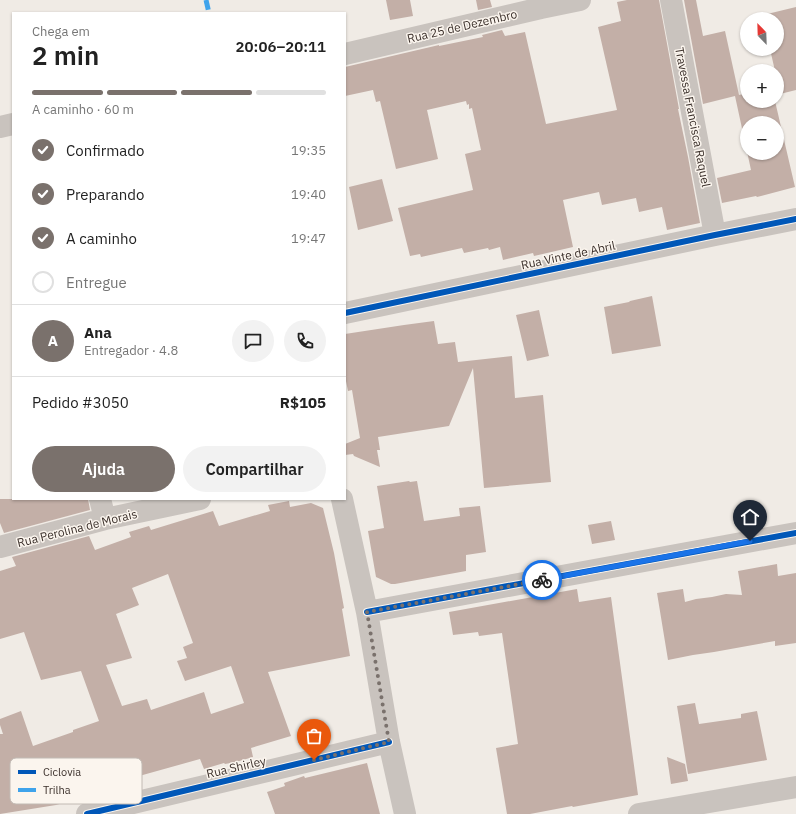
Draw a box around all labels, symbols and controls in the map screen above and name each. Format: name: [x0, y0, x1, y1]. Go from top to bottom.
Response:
street label: Rua 25 de Dezembro: [406, 6, 519, 46]
north arrow: [740, 12, 784, 56]
map controls: [740, 12, 784, 160]
text: Chega em: [32, 23, 90, 40]
text: 20:06–20:11: [236, 37, 326, 56]
text: 2 min: [32, 38, 99, 72]
street label: Travessa Francisca Raquel: [672, 46, 714, 188]
button: +: [740, 64, 784, 108]
text: A caminho · 60 m: [32, 101, 134, 118]
button: −: [740, 116, 784, 160]
icon: check: [32, 139, 54, 161]
text: Confirmado: [66, 141, 144, 160]
text: 19:35: [291, 142, 326, 159]
icon: check: [32, 183, 54, 205]
text: Preparando: [66, 185, 144, 204]
text: 19:40: [291, 186, 326, 203]
icon: check: [32, 227, 54, 249]
text: A caminho: [66, 229, 137, 248]
text: 19:47: [291, 230, 326, 247]
street label: Rua Vinte de Abril: [519, 238, 617, 272]
text: Entregue: [66, 273, 127, 292]
button: chat: [232, 320, 274, 362]
button: phone: [284, 320, 326, 362]
text: Ana: [84, 323, 112, 342]
text: A: [48, 331, 58, 350]
text: Entregador · 4.8: [84, 342, 178, 359]
text: Pedido #3050: [32, 393, 129, 412]
text: R$105: [280, 393, 326, 412]
button: Ajuda: [32, 446, 175, 492]
button: Compartilhar: [183, 446, 326, 492]
pin: [733, 500, 767, 541]
street label: Rua Perolina de Morais: [15, 506, 139, 550]
icon: home: [739, 506, 761, 528]
courier: [522, 560, 562, 600]
icon: bike: [531, 569, 553, 591]
pin: [297, 719, 331, 760]
icon: bag: [303, 725, 325, 747]
street label: Rua Shirley: [205, 753, 267, 781]
legend: [10, 758, 142, 804]
text: Ciclovia: [43, 765, 81, 779]
text: Trilha: [43, 783, 71, 797]

